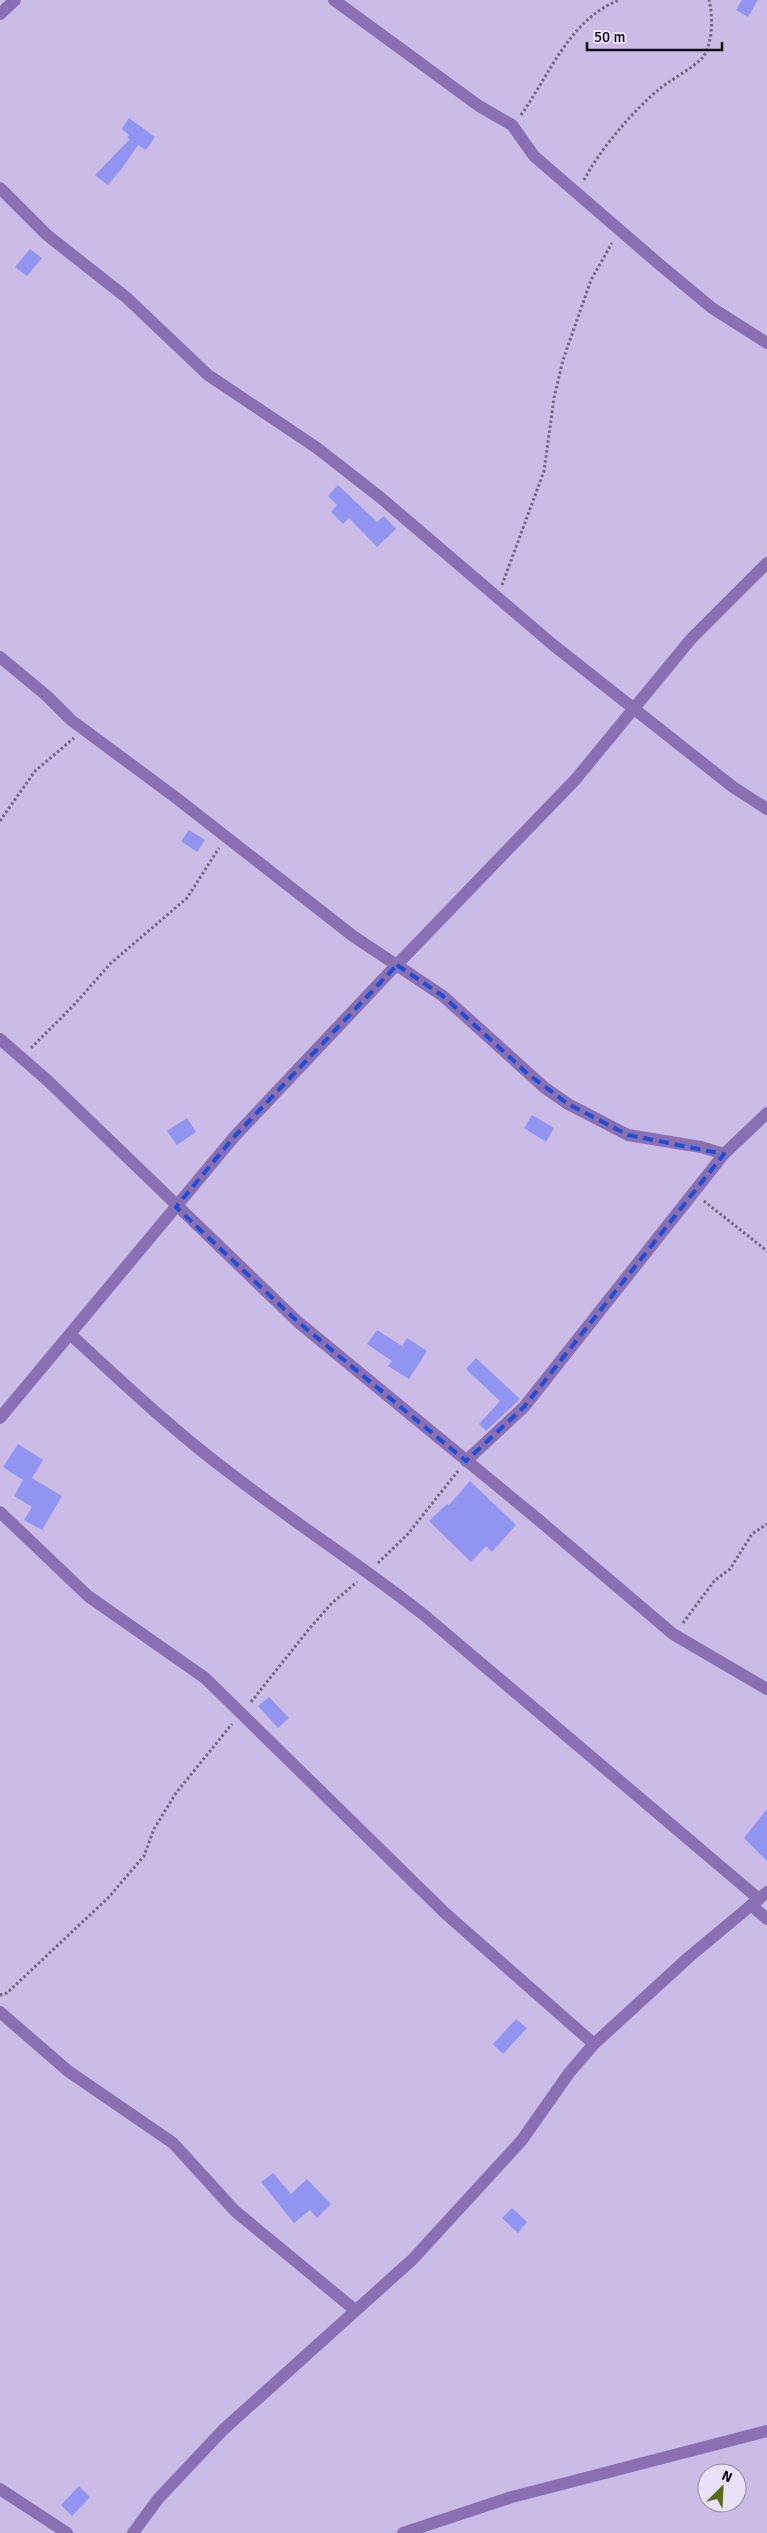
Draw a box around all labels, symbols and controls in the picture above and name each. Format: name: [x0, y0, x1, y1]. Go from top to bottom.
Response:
scale bar: [587, 20, 722, 52]
text: 50 m: [594, 28, 625, 46]
north arrow: [697, 2463, 747, 2513]
text: N: [719, 2467, 735, 2486]

